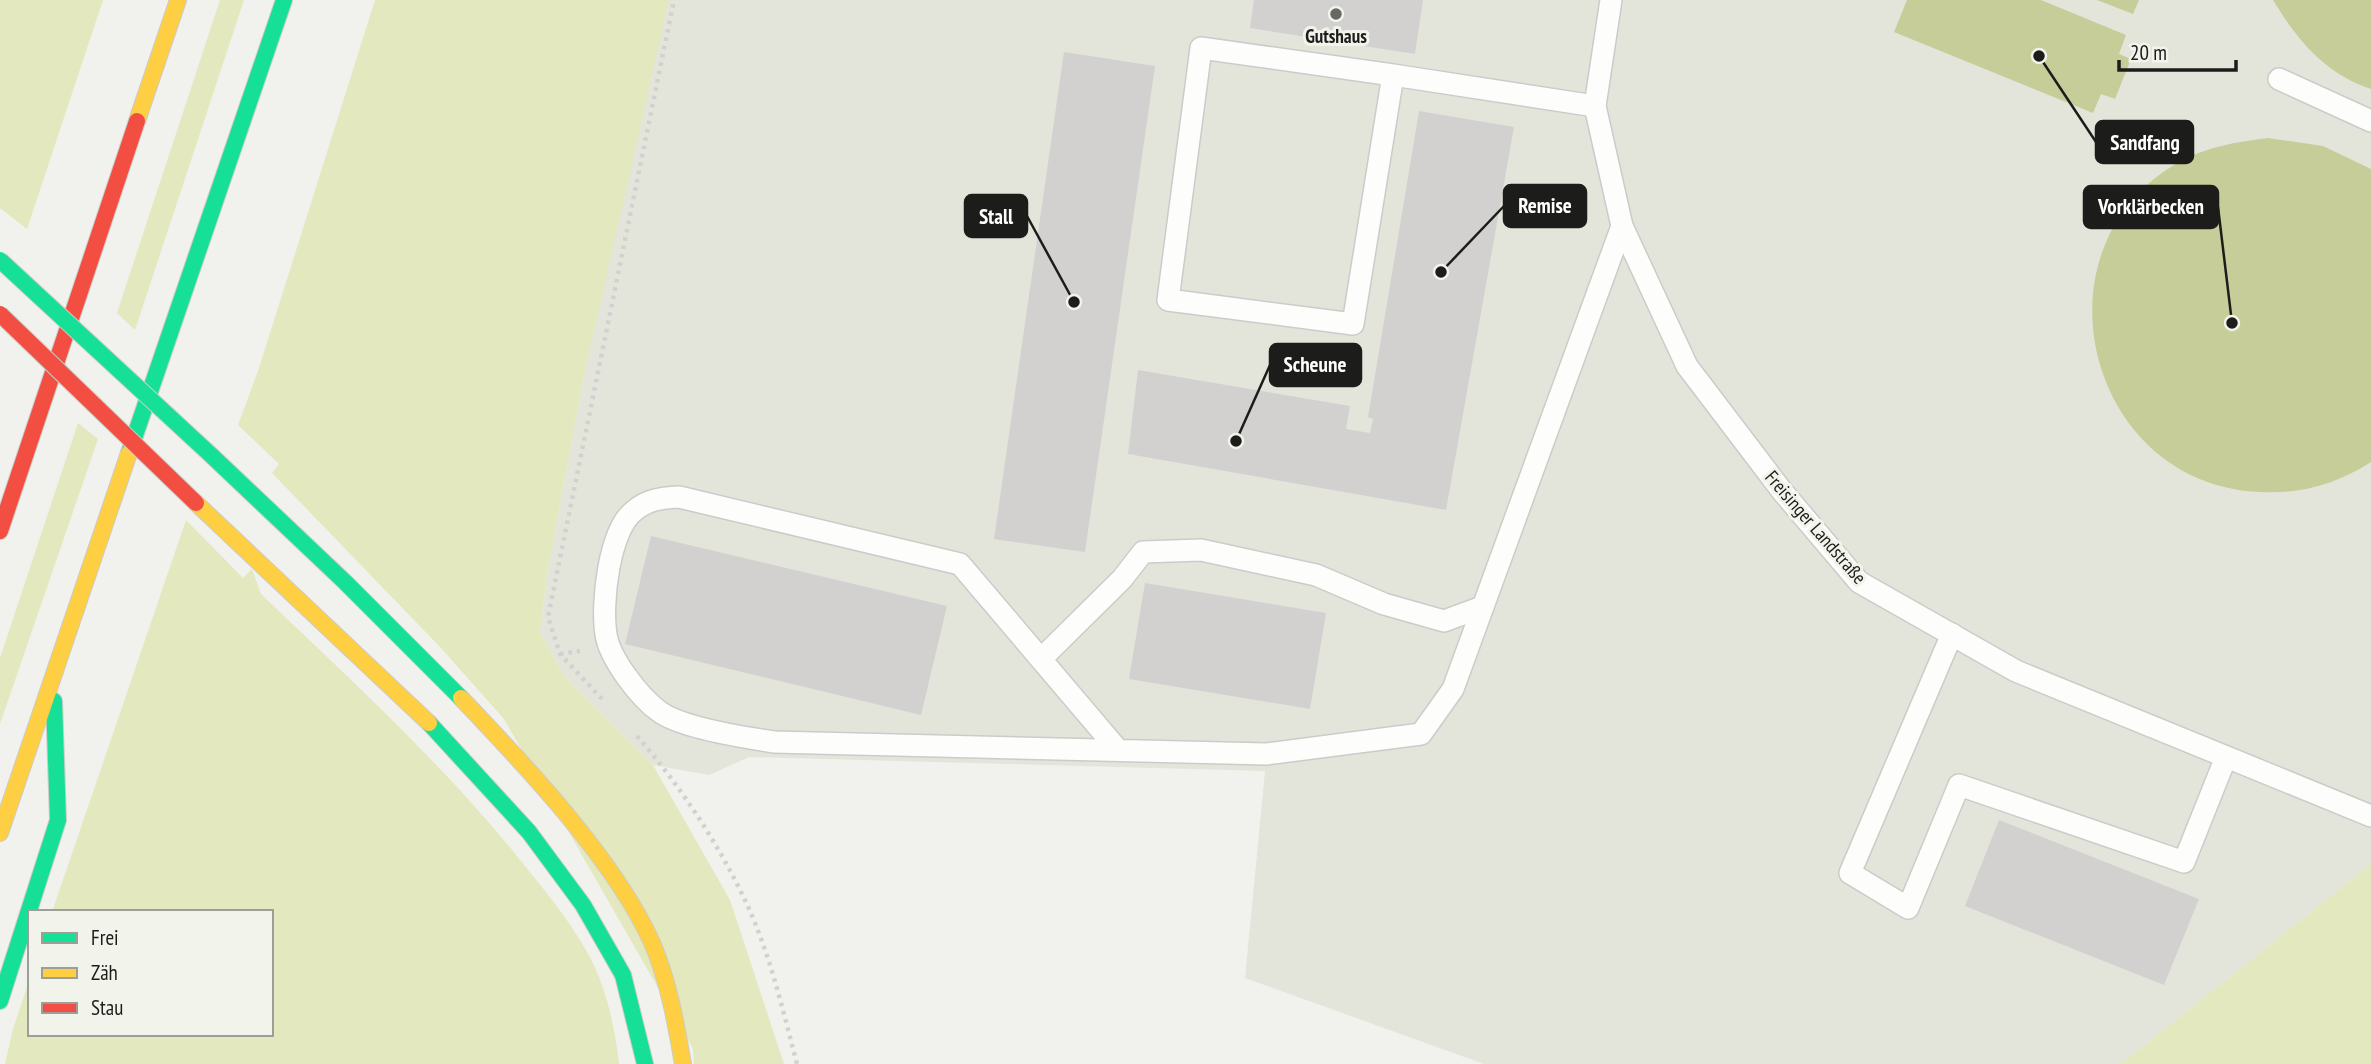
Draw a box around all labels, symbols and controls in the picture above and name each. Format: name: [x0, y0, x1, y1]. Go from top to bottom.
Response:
marker: Gutshaus: [1328, 6, 1344, 22]
place label: Gutshaus: [1305, 24, 1367, 48]
scale bar: [2119, 28, 2236, 72]
text: 20 m: [2130, 39, 2167, 66]
callout: Sandfang: [2096, 121, 2193, 163]
text: Sandfang: [2110, 129, 2180, 156]
callout: Remise: [1504, 185, 1586, 227]
callout: Vorklärbecken: [2084, 186, 2218, 228]
text: Remise: [1518, 192, 1572, 219]
text: Vorklärbecken: [2097, 193, 2204, 220]
callout: Stall: [965, 195, 1027, 237]
text: Stall: [979, 203, 1014, 230]
callout: Scheune: [1270, 344, 1361, 386]
text: Scheune: [1284, 351, 1346, 378]
street label: Freisinger Landstraße: [1760, 465, 1872, 589]
legend: [28, 910, 273, 1036]
text: Frei: [91, 924, 119, 951]
text: Zäh: [91, 959, 118, 986]
text: Stau: [91, 994, 123, 1021]

